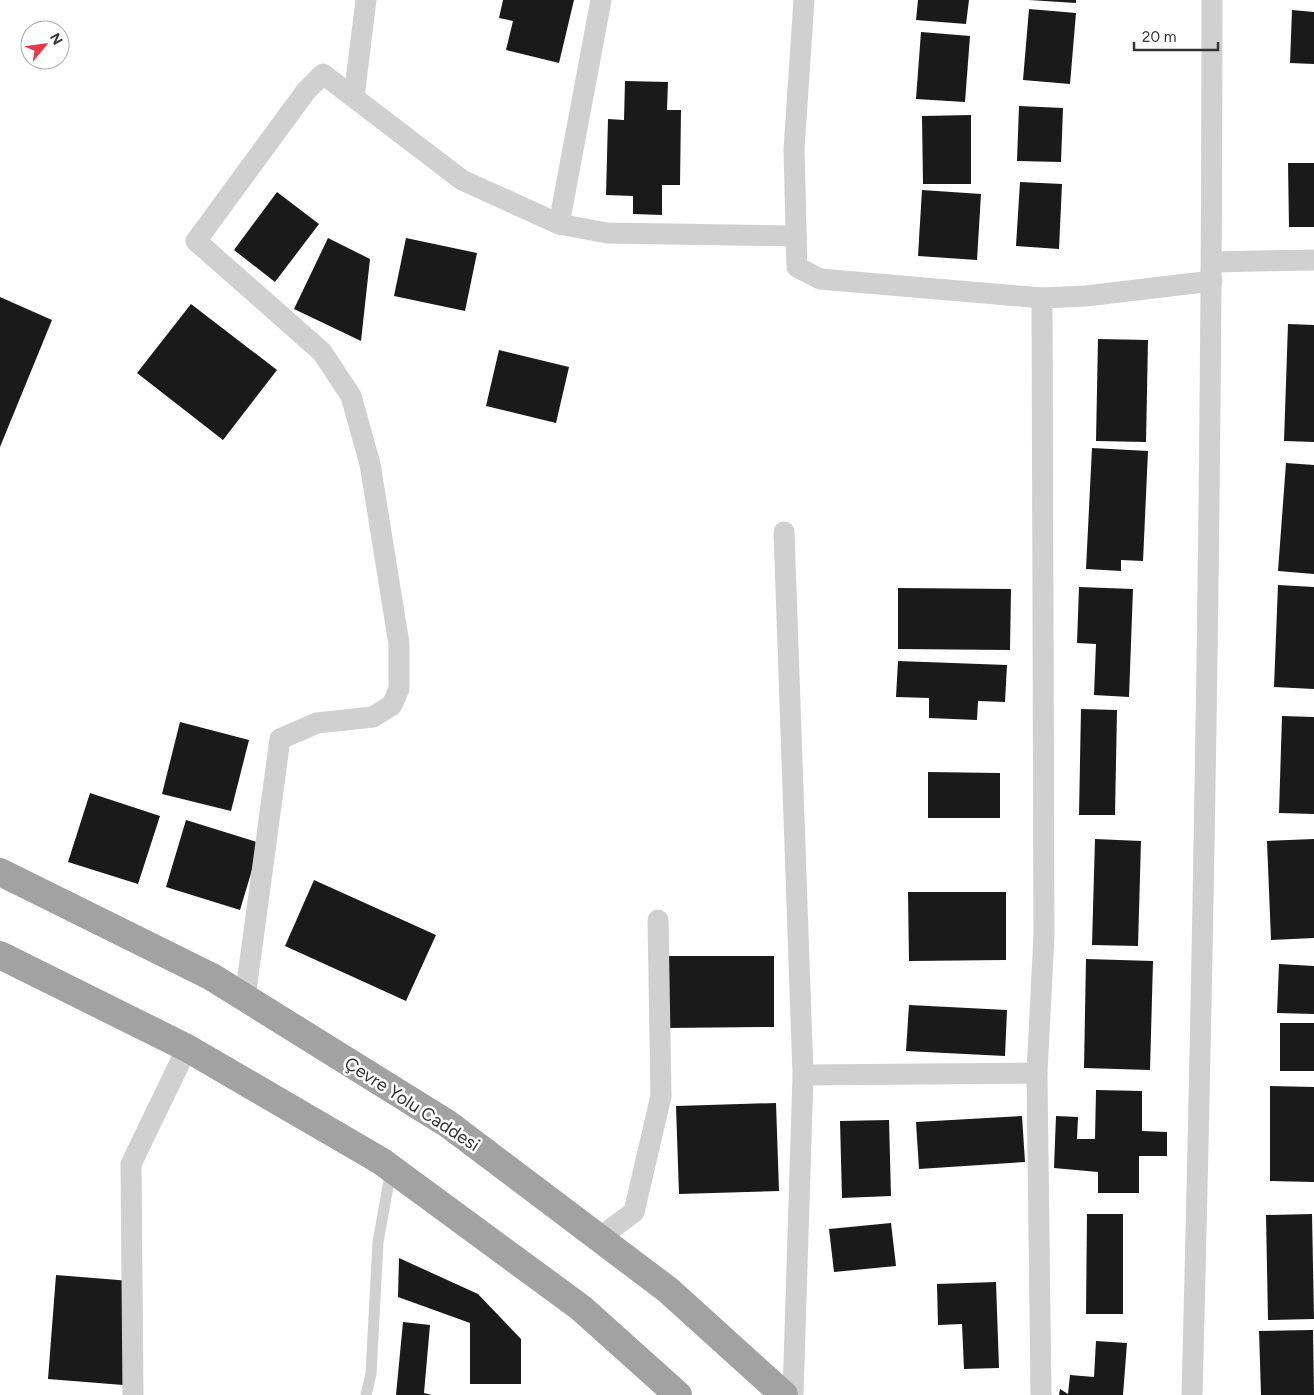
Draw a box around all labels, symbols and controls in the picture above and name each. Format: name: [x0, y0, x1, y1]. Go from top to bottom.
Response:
north arrow: [20, 20, 70, 70]
scale bar: [1134, 20, 1218, 52]
text: 20 m: [1142, 28, 1176, 46]
text: N: [46, 30, 66, 48]
street label: Çevre Yolu Caddesi: [340, 1052, 484, 1156]

